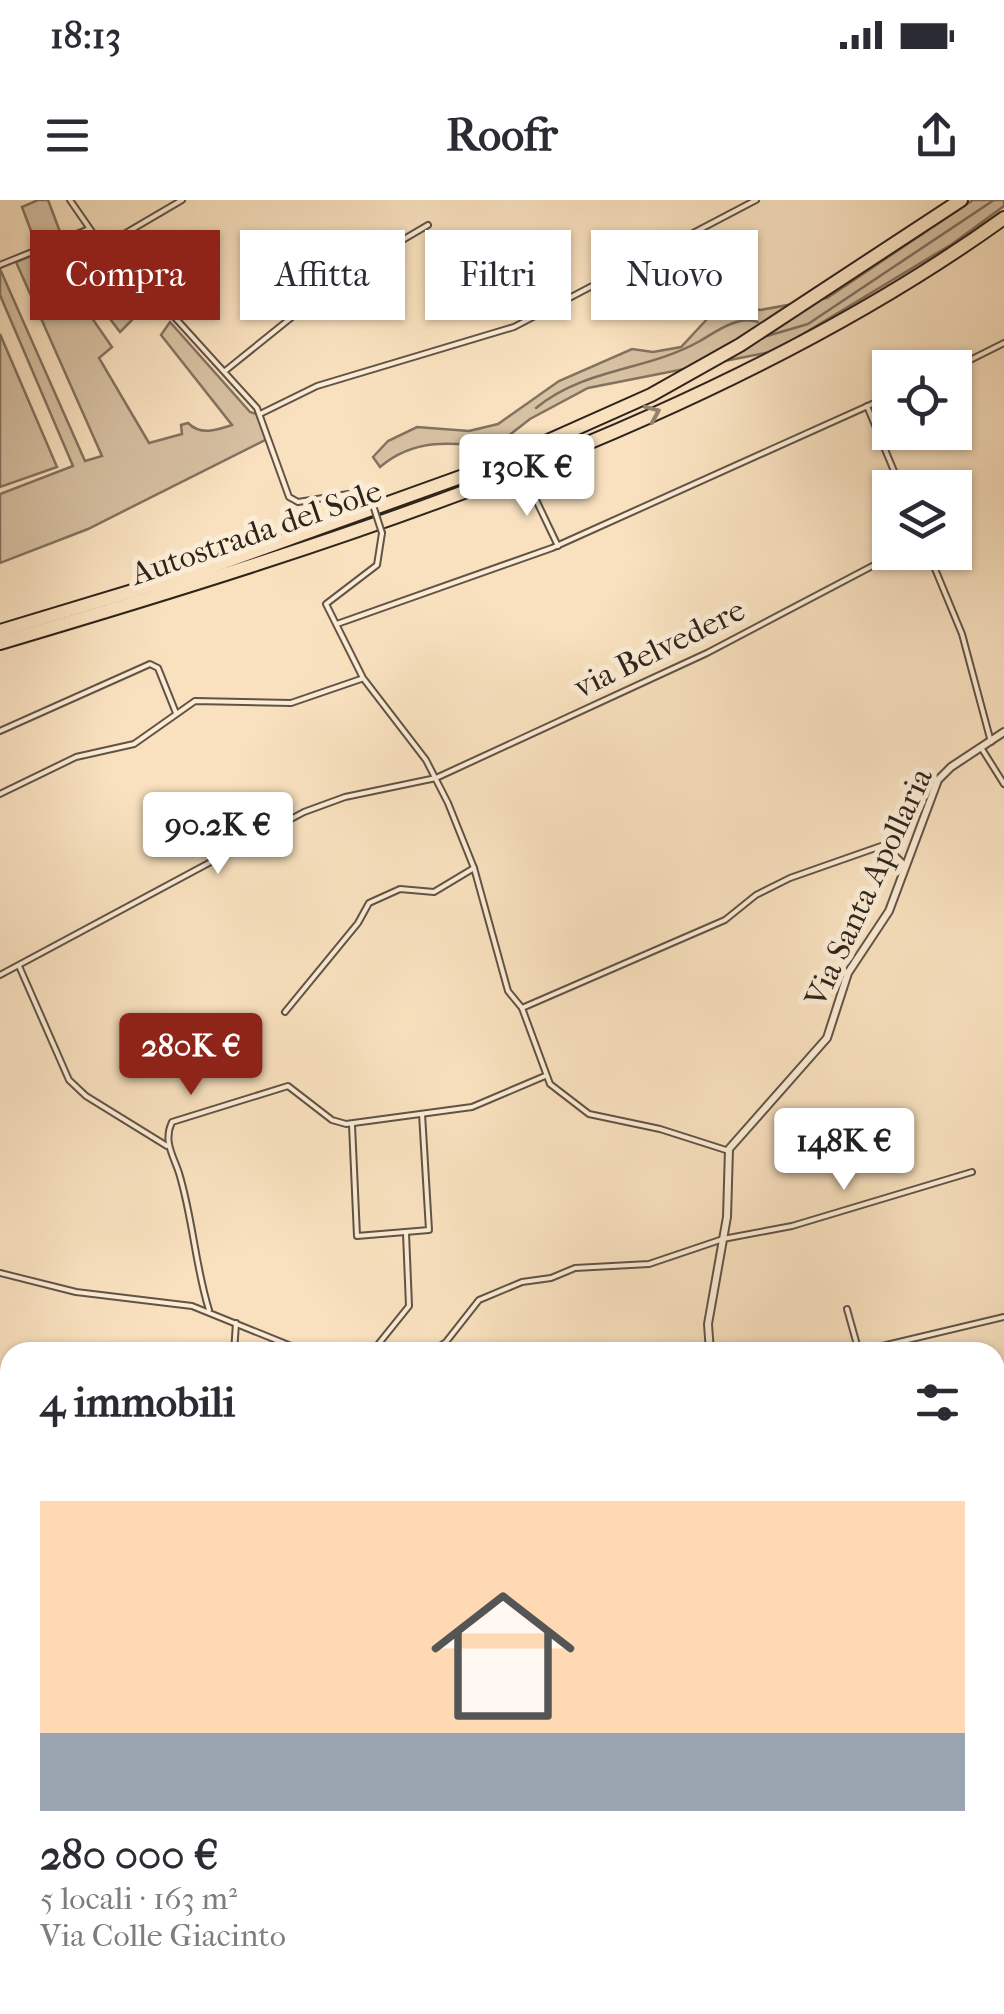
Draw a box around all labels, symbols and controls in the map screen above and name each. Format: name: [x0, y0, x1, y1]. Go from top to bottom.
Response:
text: 18:13: [50, 13, 121, 58]
icon: menu: [40, 108, 95, 163]
icon: share: [909, 108, 964, 163]
text: Roofr: [446, 109, 558, 162]
chip: Compra: [30, 230, 220, 320]
chip: Affitta: [240, 230, 405, 320]
chip: Filtri: [425, 230, 571, 320]
chip: Nuovo: [591, 230, 758, 320]
map controls: [872, 350, 972, 570]
button: locate: [872, 350, 972, 450]
one-way arrow: [643, 405, 661, 425]
pin: 130K €: [446, 434, 608, 519]
text: 130K €: [481, 448, 573, 485]
button: layers: [872, 470, 972, 570]
street label: Autostrada del Sole: [124, 472, 386, 593]
street label: via Belvedere: [568, 591, 751, 706]
street label: Via Santa Apollaria: [797, 761, 940, 1013]
pin: 90.2K €: [126, 792, 310, 877]
text: 90.2K €: [165, 806, 271, 843]
pin: 280K €: [110, 1013, 272, 1098]
text: 280K €: [141, 1027, 241, 1064]
pin: 148K €: [763, 1108, 925, 1193]
text: 148K €: [796, 1122, 892, 1159]
icon: filters: [910, 1375, 965, 1430]
text: 4 immobili: [40, 1378, 235, 1427]
icon: home: [413, 1566, 593, 1746]
text: 280 000 €: [40, 1831, 218, 1880]
text: 5 locali · 163 m²: [40, 1880, 237, 1917]
text: Via Colle Giacinto: [40, 1917, 286, 1954]

